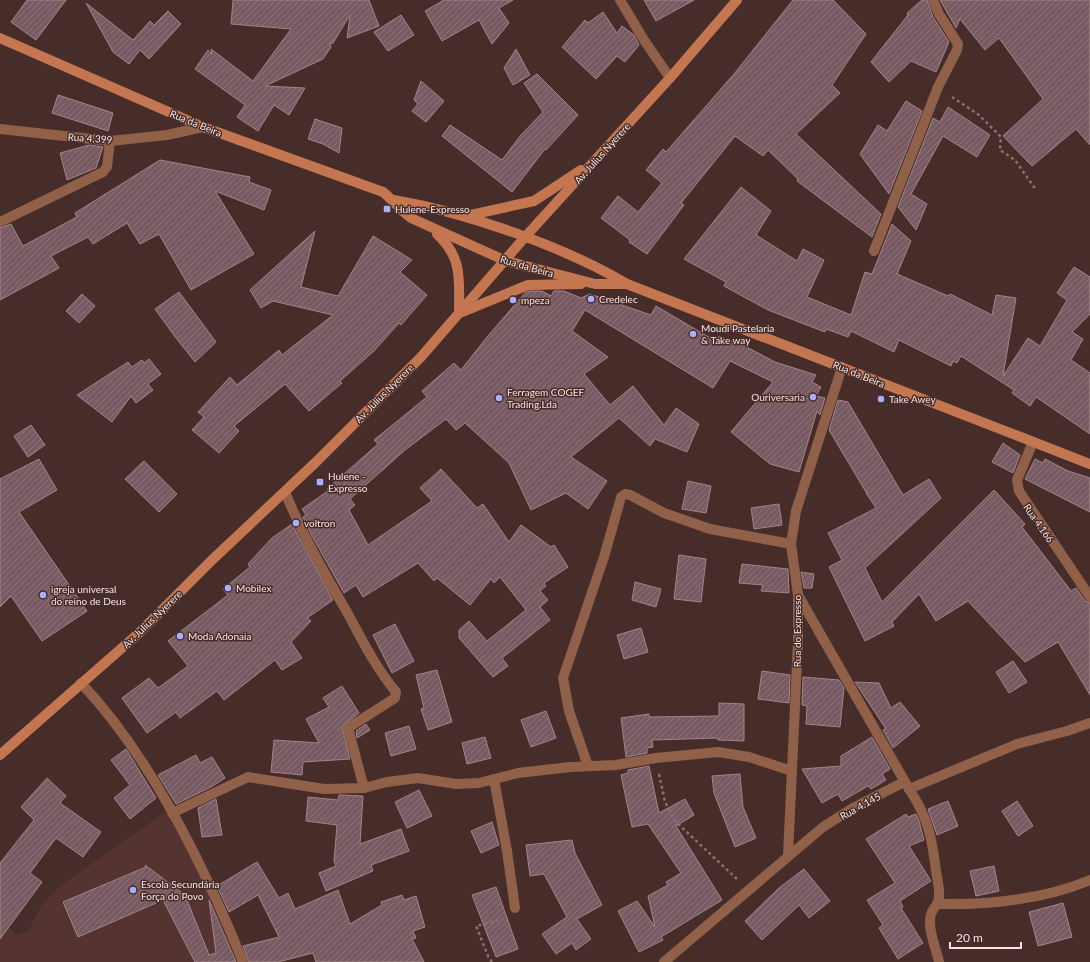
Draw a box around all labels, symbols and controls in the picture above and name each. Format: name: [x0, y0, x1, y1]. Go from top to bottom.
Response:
street label: Rua da Beira: [168, 107, 224, 139]
street label: Av. Julius Nyerere: [571, 120, 633, 186]
street label: Rua 4.399: [67, 130, 113, 146]
place label: Hulene-Expresso: [395, 203, 470, 215]
marker: Hulene-Expresso: [382, 204, 392, 214]
street label: Rua da Beira: [499, 253, 555, 279]
place label: Credelec: [599, 293, 638, 305]
place label: mpeza: [521, 294, 550, 306]
marker: Credelec: [586, 294, 596, 304]
marker: mpeza: [508, 295, 518, 305]
place label: Moudi Pastelaria & Take way: [701, 322, 774, 346]
marker: Moudi Pastelaria & Take way: [688, 329, 698, 339]
street label: Rua da Beira: [831, 358, 887, 390]
street label: Av. Julius Nyerere: [352, 361, 416, 425]
place label: Ferragem COGEF Trading.Lda: [507, 386, 584, 410]
place label: Ouriversaria: [751, 391, 805, 403]
marker: Ouriversaria: [808, 392, 818, 402]
marker: Ferragem COGEF Trading.Lda: [494, 393, 504, 403]
place label: Take Awey: [889, 393, 936, 405]
marker: Take Awey: [876, 394, 886, 404]
place label: Hulene - Expresso: [328, 470, 368, 494]
marker: Hulene - Expresso: [315, 477, 325, 487]
street label: Rua 4.166: [1021, 501, 1057, 545]
place label: voltron: [304, 517, 335, 529]
marker: voltron: [291, 518, 301, 528]
place label: Mobilex: [236, 582, 271, 594]
place label: igreja universal do reino de Deus: [51, 583, 126, 607]
marker: Mobilex: [223, 583, 233, 593]
street label: Av. Julius Nyerere: [120, 588, 184, 650]
marker: igreja universal do reino de Deus: [38, 590, 48, 600]
street label: Rua do Expresso: [791, 594, 803, 667]
place label: Moda Adonaia: [188, 630, 251, 642]
marker: Moda Adonaia: [175, 631, 185, 641]
street label: Rua 4.145: [838, 790, 883, 822]
place label: Escola Secundária Força do Povo: [141, 878, 219, 902]
marker: Escola Secundária Força do Povo: [128, 885, 138, 895]
scale bar: [950, 924, 1021, 950]
text: 20 m: [956, 930, 983, 945]

